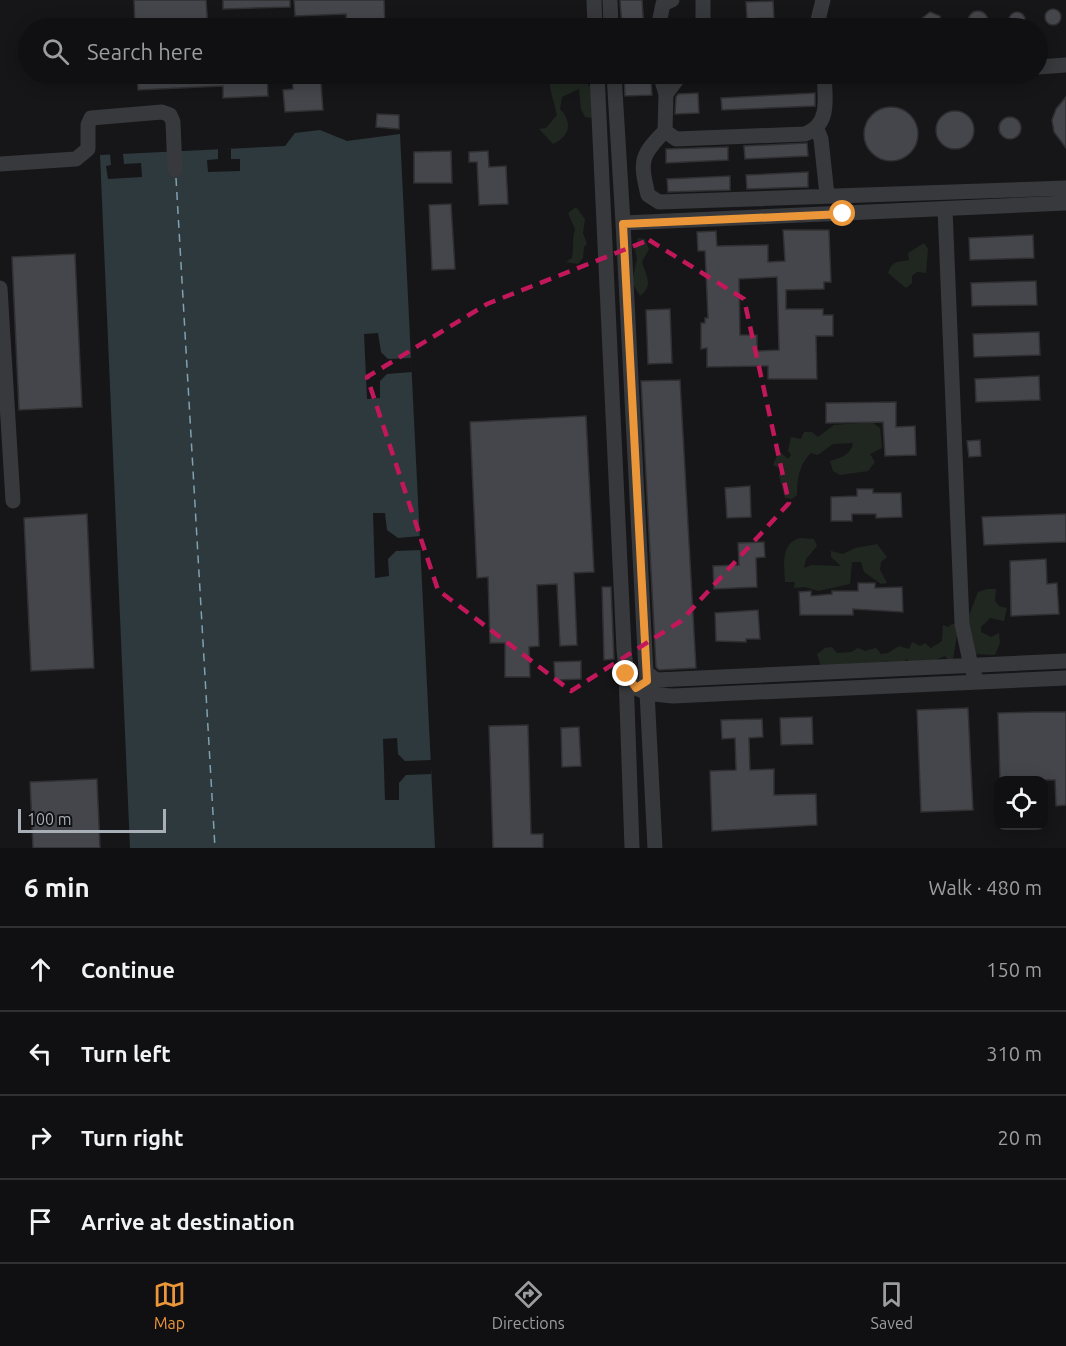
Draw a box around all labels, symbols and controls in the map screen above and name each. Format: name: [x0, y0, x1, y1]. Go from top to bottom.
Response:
search box: [18, 18, 1048, 84]
icon: search: [39, 35, 72, 68]
text: Search here: [87, 39, 203, 64]
route start: [829, 200, 855, 226]
route end: [612, 660, 638, 686]
map controls: [994, 776, 1048, 830]
button: locate: [994, 776, 1048, 830]
scale bar: [18, 806, 166, 834]
text: 100 m: [27, 810, 72, 828]
text: 6 min: [24, 873, 90, 902]
text: Walk · 480 m: [929, 876, 1042, 899]
icon: ahead: [24, 953, 57, 986]
text: Continue: [81, 957, 175, 982]
text: 150 m: [986, 958, 1042, 981]
icon: left: [24, 1037, 57, 1070]
text: Turn left: [81, 1041, 171, 1066]
text: 310 m: [986, 1042, 1042, 1065]
icon: right: [24, 1121, 57, 1154]
text: Turn right: [81, 1125, 183, 1150]
text: 20 m: [998, 1126, 1042, 1149]
icon: arrive: [24, 1205, 57, 1238]
text: Arrive at destination: [81, 1209, 295, 1234]
tab: Map: [153, 1278, 186, 1332]
tab: Directions: [492, 1278, 565, 1332]
tab: Saved: [871, 1278, 913, 1332]

